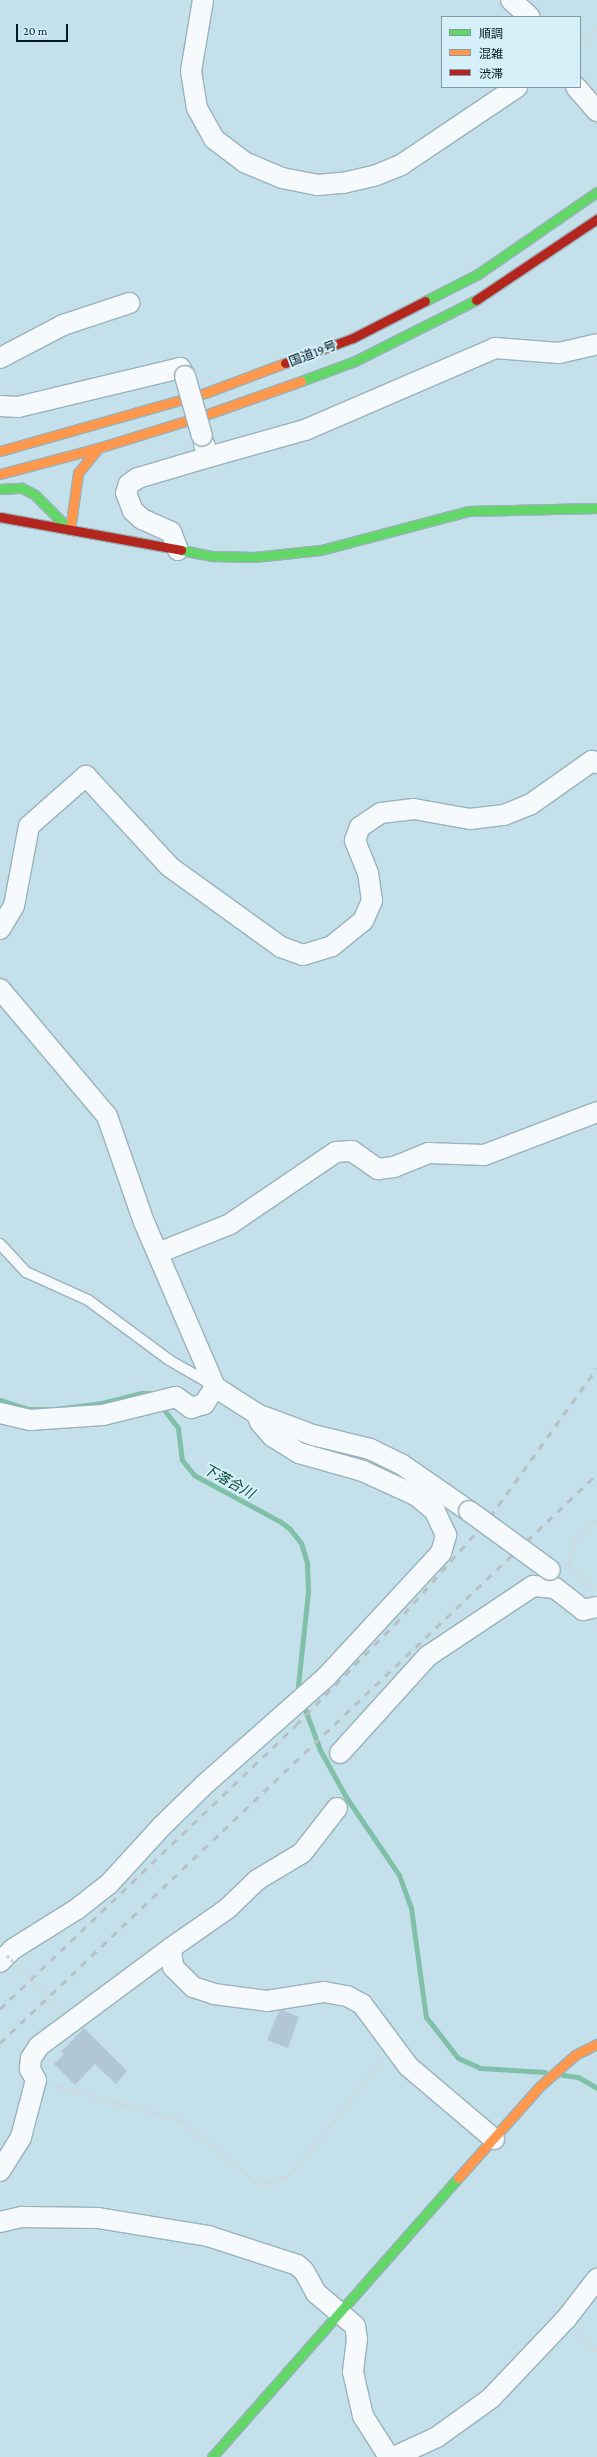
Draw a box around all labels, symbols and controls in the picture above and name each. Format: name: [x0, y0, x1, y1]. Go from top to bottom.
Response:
scale bar: [18, 16, 70, 42]
legend: [441, 16, 581, 88]
text: 20 m: [23, 24, 47, 38]
text: 順調: [479, 27, 503, 41]
text: 混雑: [479, 47, 503, 61]
text: 渋滞: [479, 67, 503, 81]
street label: 国道19号: [287, 338, 339, 370]
water label: 下落合川: [200, 1460, 258, 1502]

